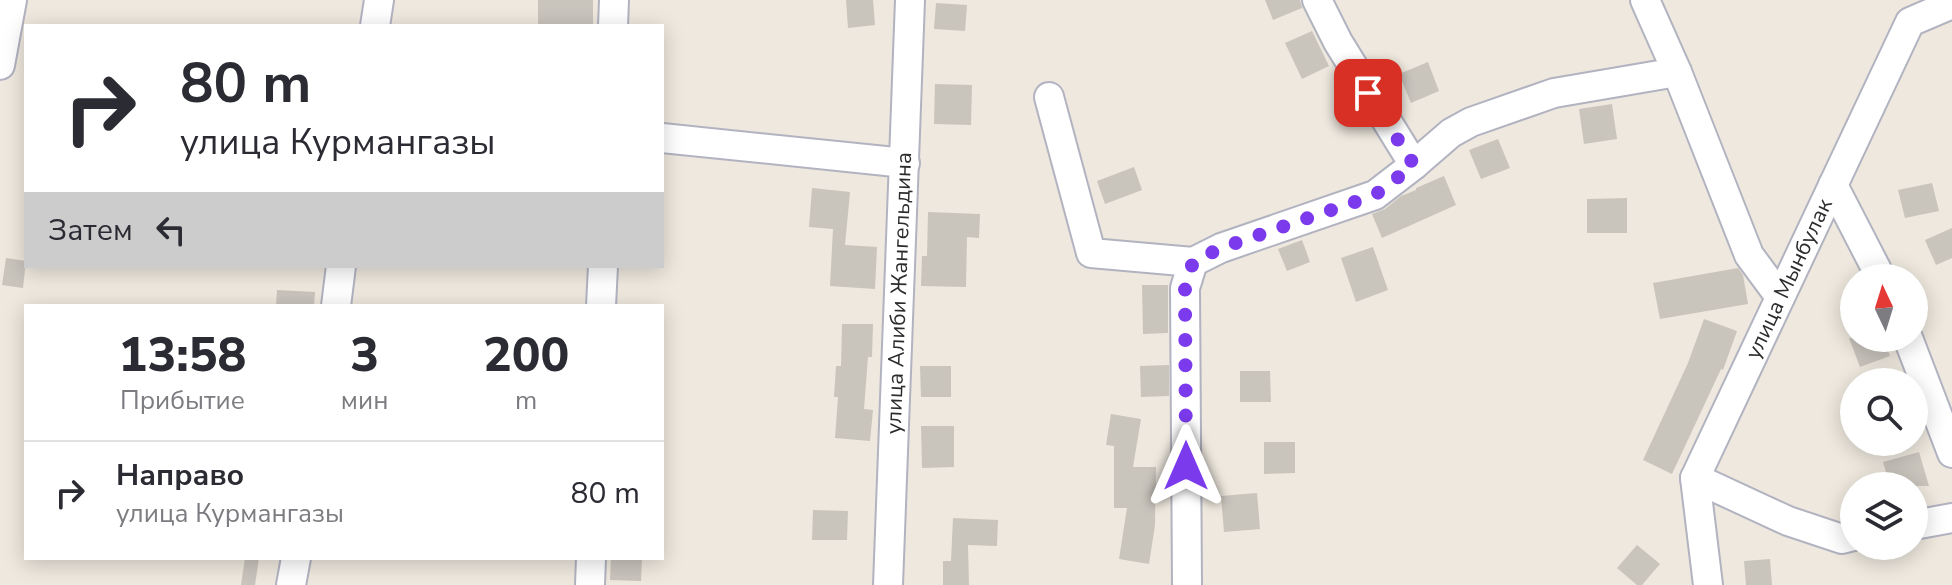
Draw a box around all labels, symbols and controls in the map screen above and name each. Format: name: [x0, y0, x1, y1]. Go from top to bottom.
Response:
text: 80 m: [180, 45, 311, 122]
icon: right: [48, 56, 152, 160]
pin: [1334, 59, 1402, 127]
icon: arrive: [1346, 71, 1390, 115]
text: улица Курмангазы: [180, 118, 496, 167]
street label: улица Алиби Жангельдина: [879, 152, 919, 435]
street label: улица Мынбулак: [1738, 193, 1840, 364]
icon: left: [149, 208, 193, 252]
text: Затем: [48, 210, 133, 251]
north arrow: [1840, 264, 1928, 352]
map controls: [1840, 264, 1928, 560]
text: 13:58: [119, 322, 246, 388]
text: 3: [350, 322, 379, 388]
text: 200: [483, 322, 569, 388]
button: search: [1840, 368, 1928, 456]
text: Прибытие: [120, 383, 245, 418]
text: мин: [341, 383, 388, 418]
text: m: [515, 383, 537, 418]
position arrow: [1144, 424, 1228, 508]
text: Направо: [116, 455, 244, 496]
icon: right: [48, 471, 92, 515]
button: layers: [1840, 472, 1928, 560]
text: 80 m: [571, 473, 640, 514]
text: улица Курмангазы: [116, 496, 344, 531]

